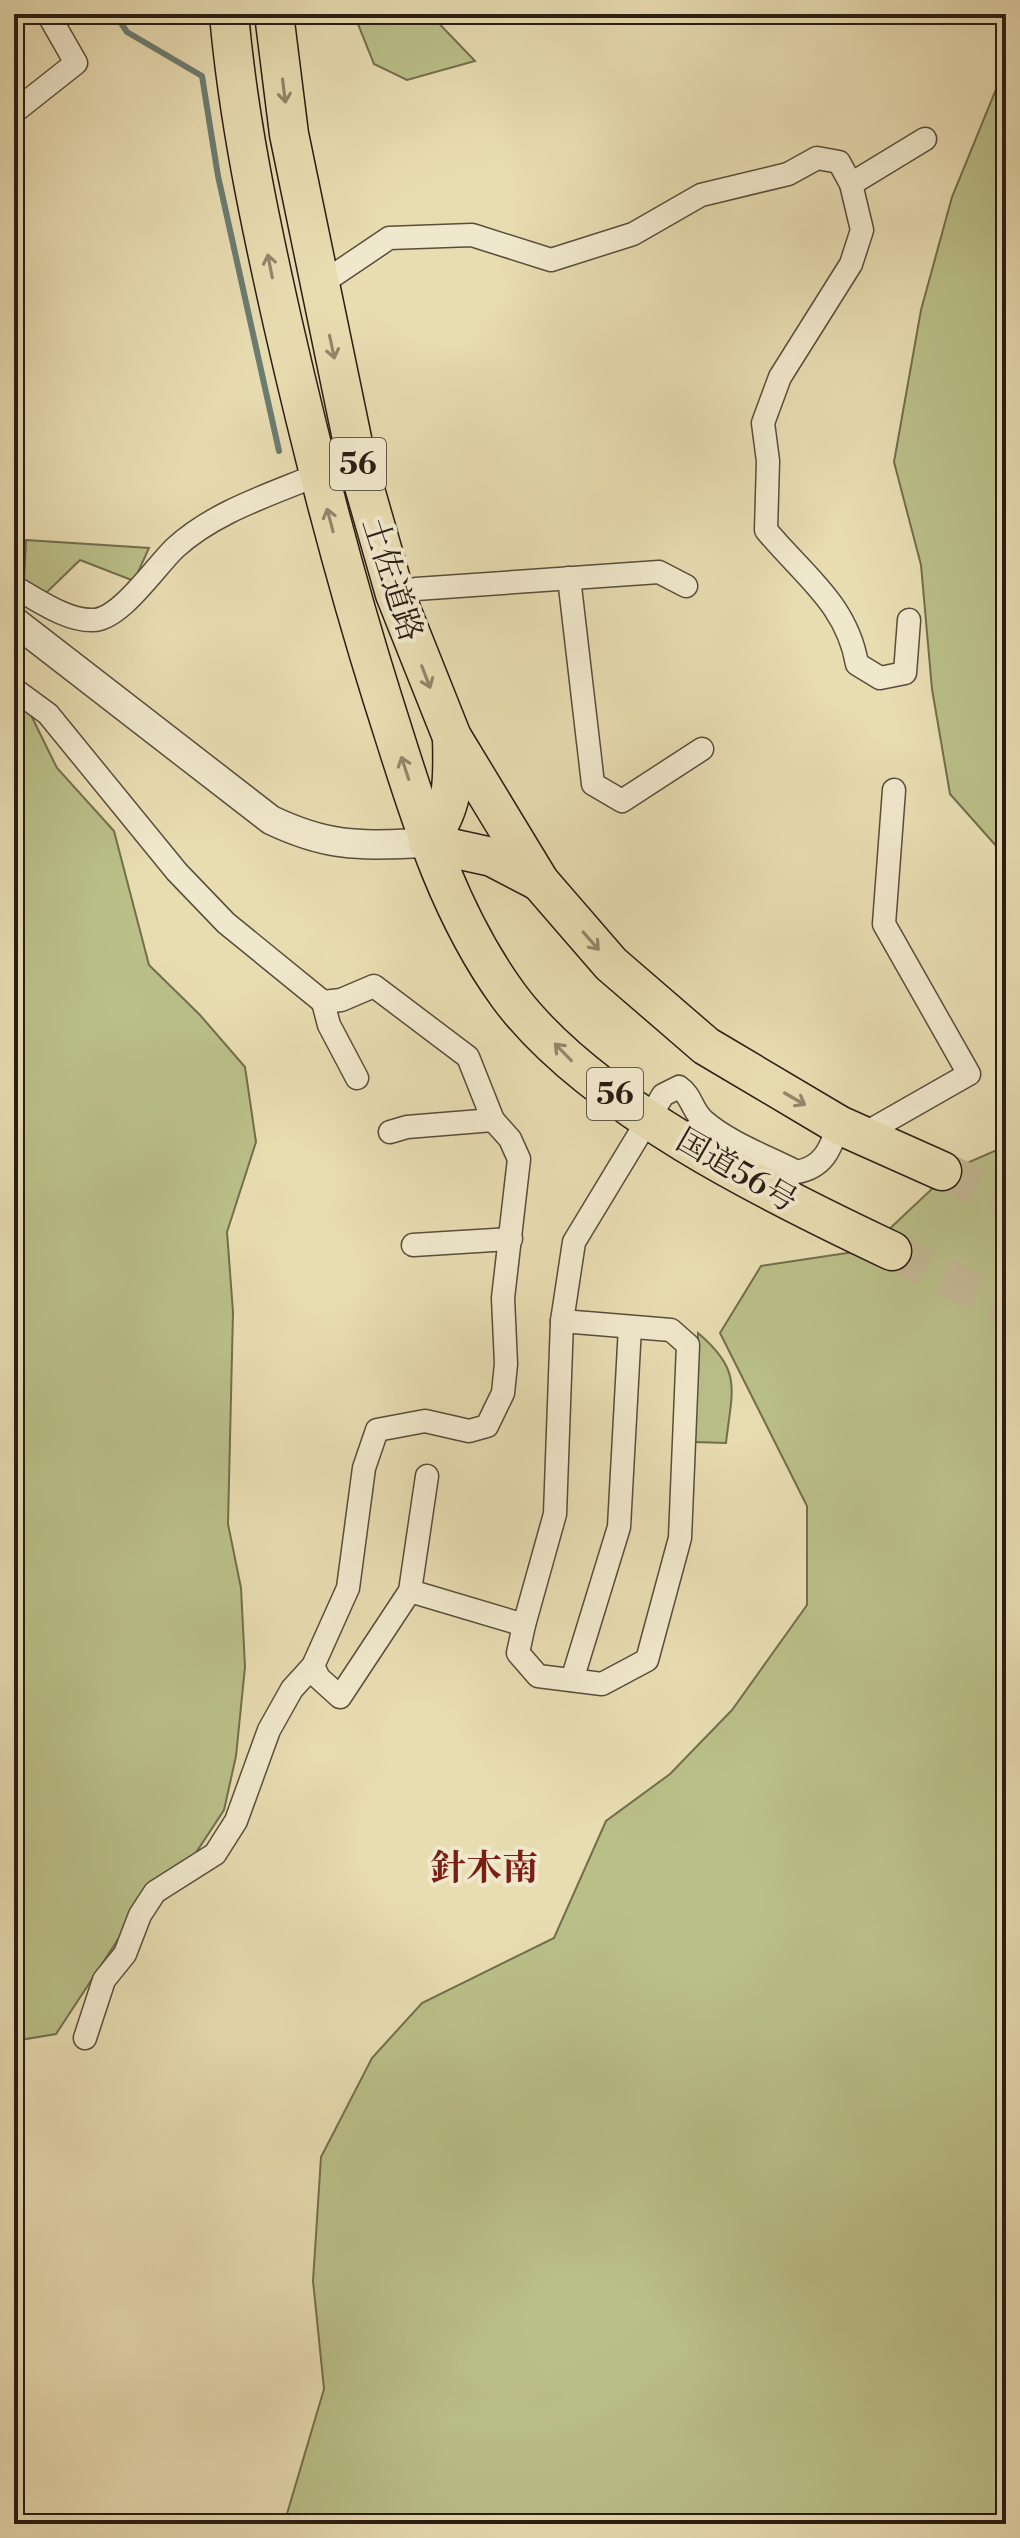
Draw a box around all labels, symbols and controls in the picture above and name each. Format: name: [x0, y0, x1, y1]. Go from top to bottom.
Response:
one-way arrow: [276, 78, 291, 104]
one-way arrow: [262, 254, 277, 280]
one-way arrow: [325, 334, 340, 359]
road number: 56: [330, 438, 386, 490]
one-way arrow: [321, 507, 336, 533]
street label: 土佐道路: [353, 512, 431, 646]
one-way arrow: [420, 664, 434, 689]
one-way arrow: [397, 756, 412, 782]
one-way arrow: [582, 930, 600, 950]
one-way arrow: [554, 1043, 573, 1062]
road number: 56: [587, 1068, 643, 1120]
one-way arrow: [783, 1091, 806, 1107]
street label: 国道56号: [669, 1120, 804, 1221]
district label: 針木南: [430, 1847, 538, 1892]

